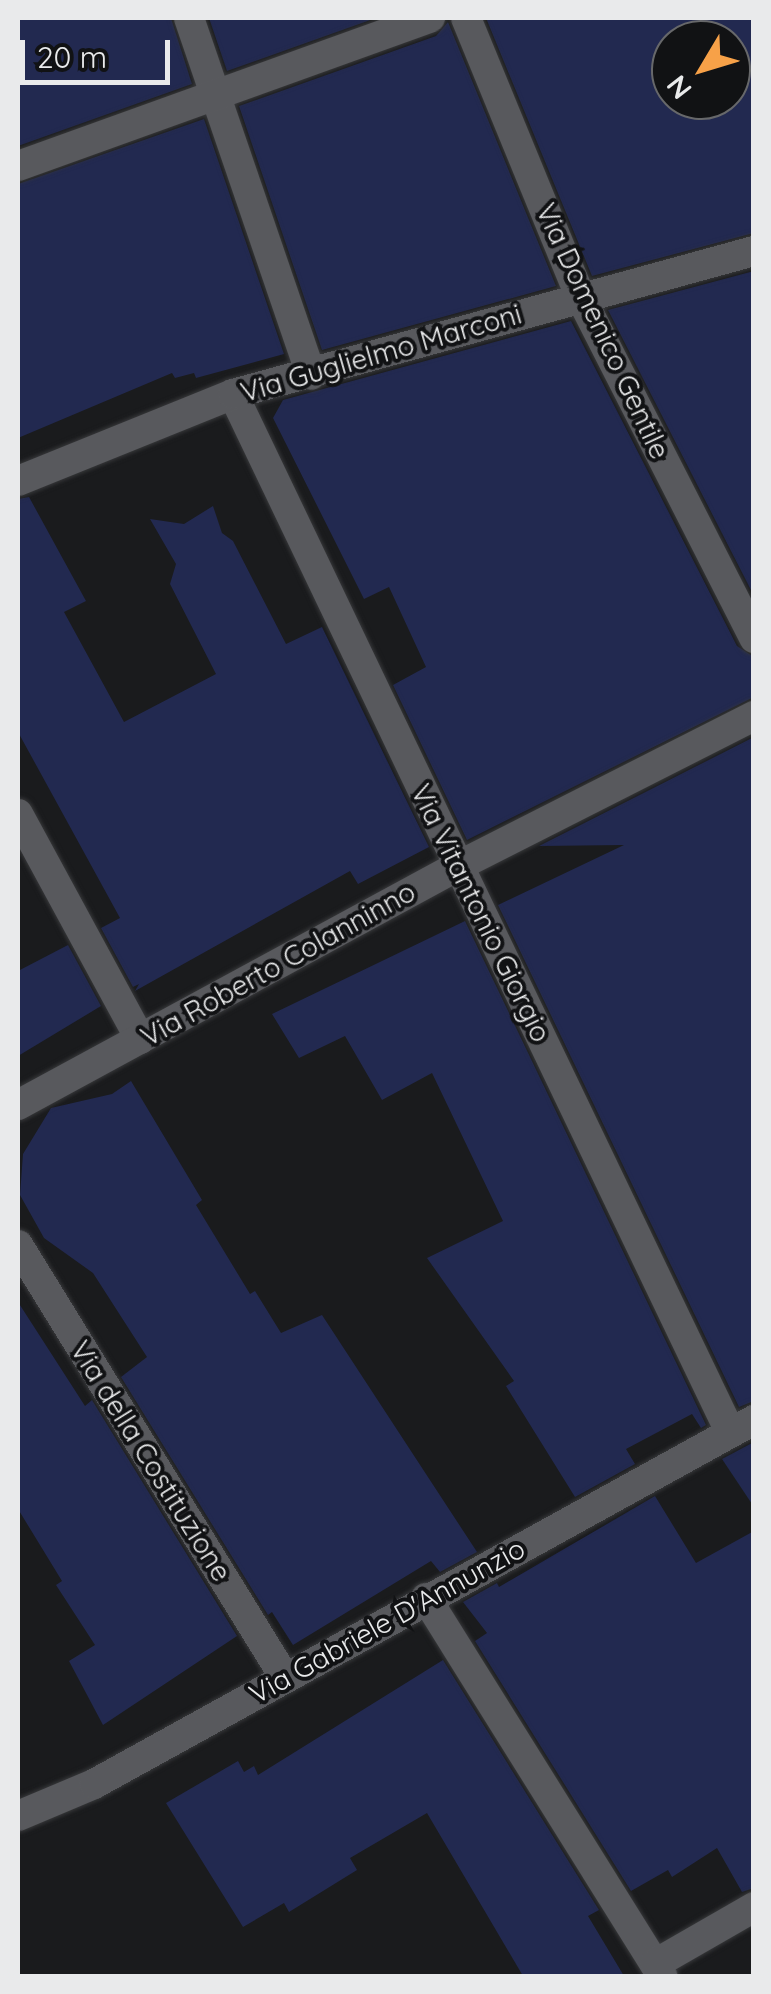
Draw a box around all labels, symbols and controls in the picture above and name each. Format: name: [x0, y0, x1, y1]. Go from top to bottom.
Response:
scale bar: [25, 20, 175, 82]
north arrow: [651, 20, 751, 120]
text: 20 m: [37, 38, 107, 76]
text: N: [658, 69, 699, 106]
street label: Via Domenico Gentile: [529, 198, 677, 464]
street label: Via Guglielmo Marconi: [237, 297, 525, 409]
street label: Via Vitantonio Giorgio: [404, 779, 558, 1047]
street label: Via Roberto Colanninno: [135, 875, 421, 1053]
street label: Via della Costituzione: [63, 1335, 239, 1587]
street label: Via Gabriele D'Annunzio: [243, 1531, 531, 1711]

